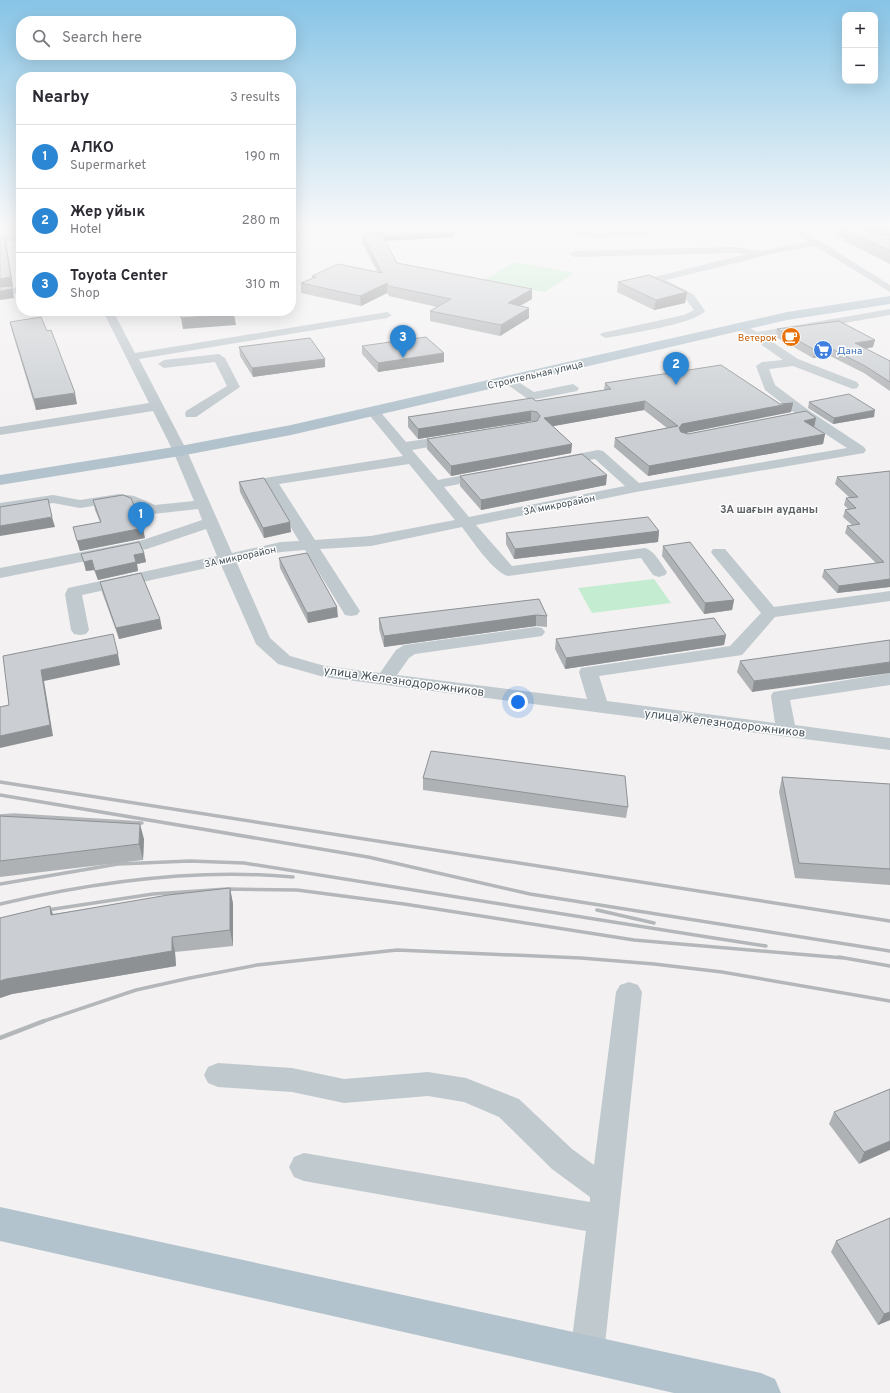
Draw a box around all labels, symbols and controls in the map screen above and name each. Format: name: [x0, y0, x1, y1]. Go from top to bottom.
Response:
map controls: [842, 12, 878, 84]
button: +: [842, 12, 878, 48]
search box: [16, 16, 296, 60]
icon: search: [30, 27, 52, 49]
text: Search here: [62, 29, 142, 48]
button: −: [842, 48, 878, 84]
text: Nearby: [32, 87, 89, 109]
text: 3 results: [230, 90, 280, 106]
text: АЛКО: [70, 139, 114, 158]
text: 1: [42, 149, 48, 165]
text: 190 m: [245, 149, 280, 165]
text: Supermarket: [70, 158, 146, 174]
text: Жер уйык: [70, 203, 145, 222]
text: 2: [41, 213, 49, 229]
text: 280 m: [242, 213, 280, 229]
text: Hotel: [70, 222, 101, 238]
text: Toyota Center: [70, 267, 168, 286]
text: 3: [41, 277, 49, 293]
text: 310 m: [245, 277, 280, 293]
text: Shop: [70, 286, 100, 302]
pin: 3: [390, 325, 416, 358]
cafe icon: Ветерок: [780, 326, 802, 348]
place label: Ветерок: [738, 332, 777, 345]
supermarket icon: Дана: [812, 339, 834, 361]
place label: Дана: [837, 345, 862, 358]
pin: 2: [663, 352, 689, 385]
street label: Строительная улица: [486, 358, 584, 393]
street label: 3А микрорайон: [522, 492, 596, 519]
pin: 1: [128, 502, 154, 535]
district label: 3А шағын ауданы: [720, 503, 818, 517]
street label: 3А микрорайон: [203, 544, 277, 571]
street label: улица Железнодорожников: [322, 663, 485, 701]
your location: [508, 692, 528, 712]
street label: улица Железнодорожников: [643, 706, 806, 742]

